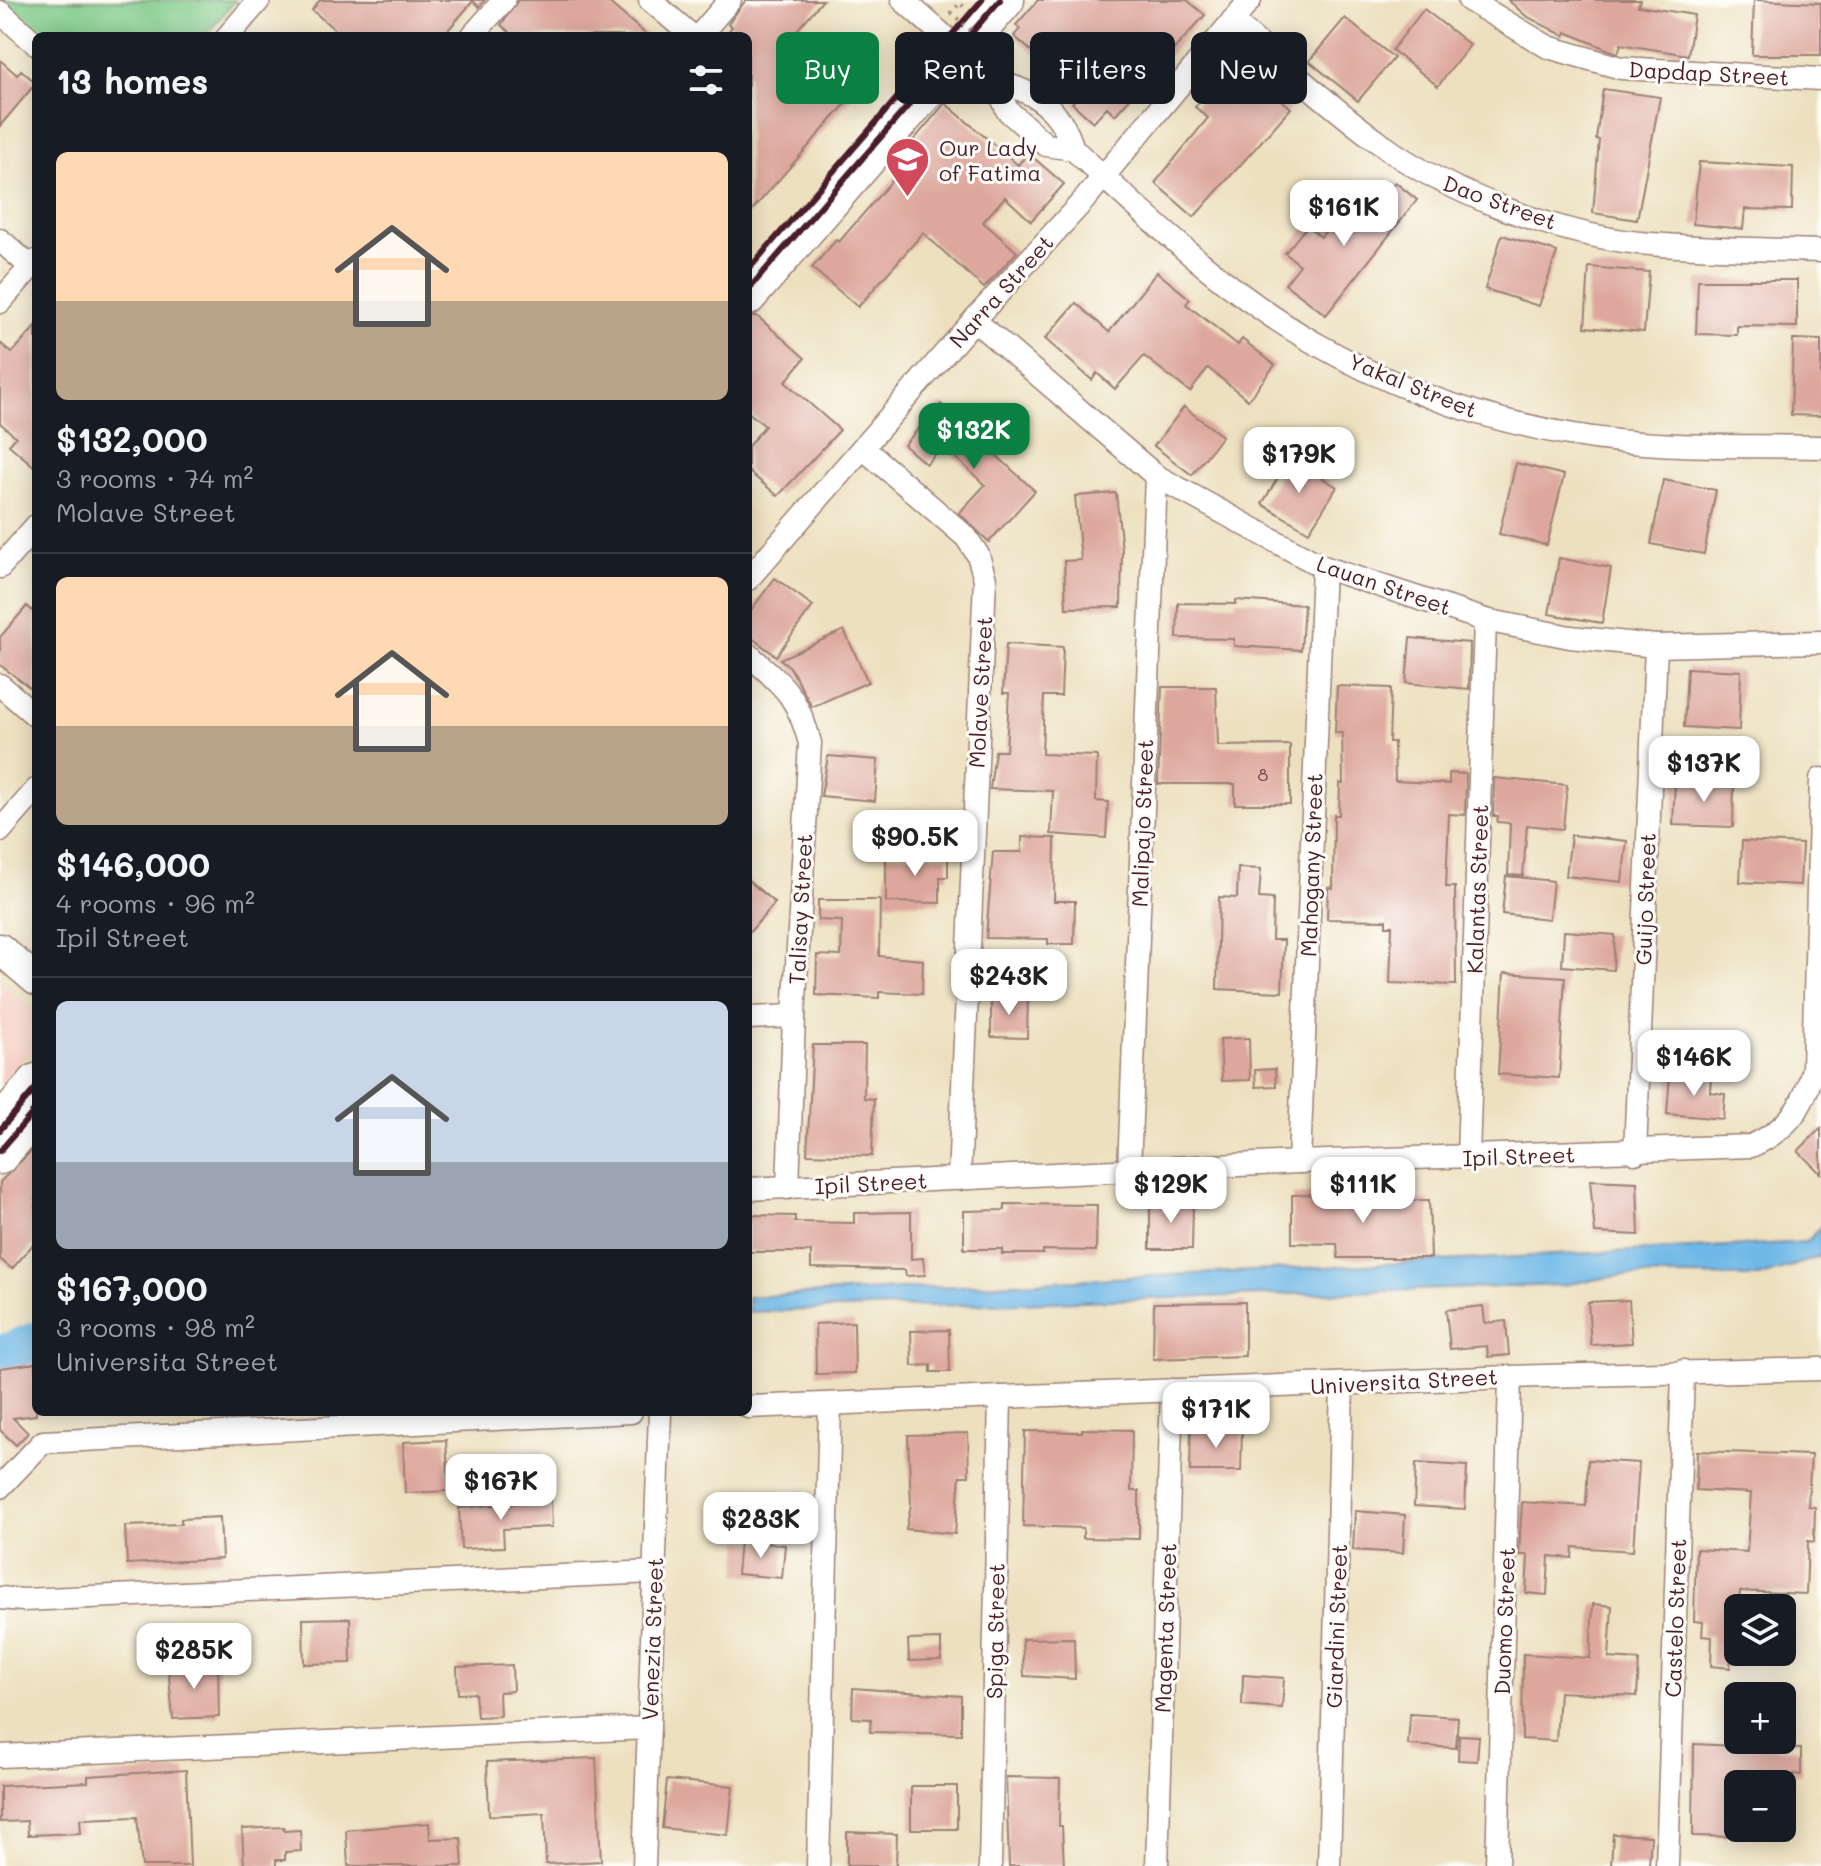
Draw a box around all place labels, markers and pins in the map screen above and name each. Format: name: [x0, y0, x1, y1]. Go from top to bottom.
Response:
place label: Our Lady of Fatima: [939, 133, 1041, 187]
school or university icon: Our Lady of Fatima: [884, 136, 932, 199]
pin: $161K: [1288, 180, 1400, 248]
pin: $132K: [918, 403, 1030, 471]
pin: $179K: [1243, 427, 1355, 495]
pin: $137K: [1648, 736, 1760, 804]
pin: $90.5K: [850, 810, 980, 878]
pin: $243K: [953, 949, 1065, 1017]
pin: $146K: [1638, 1030, 1750, 1098]
pin: $129K: [1115, 1157, 1227, 1225]
pin: $111K: [1307, 1157, 1419, 1225]
pin: $171K: [1160, 1382, 1272, 1450]
pin: $167K: [445, 1454, 557, 1522]
pin: $283K: [705, 1492, 817, 1560]
pin: $285K: [138, 1623, 250, 1691]

